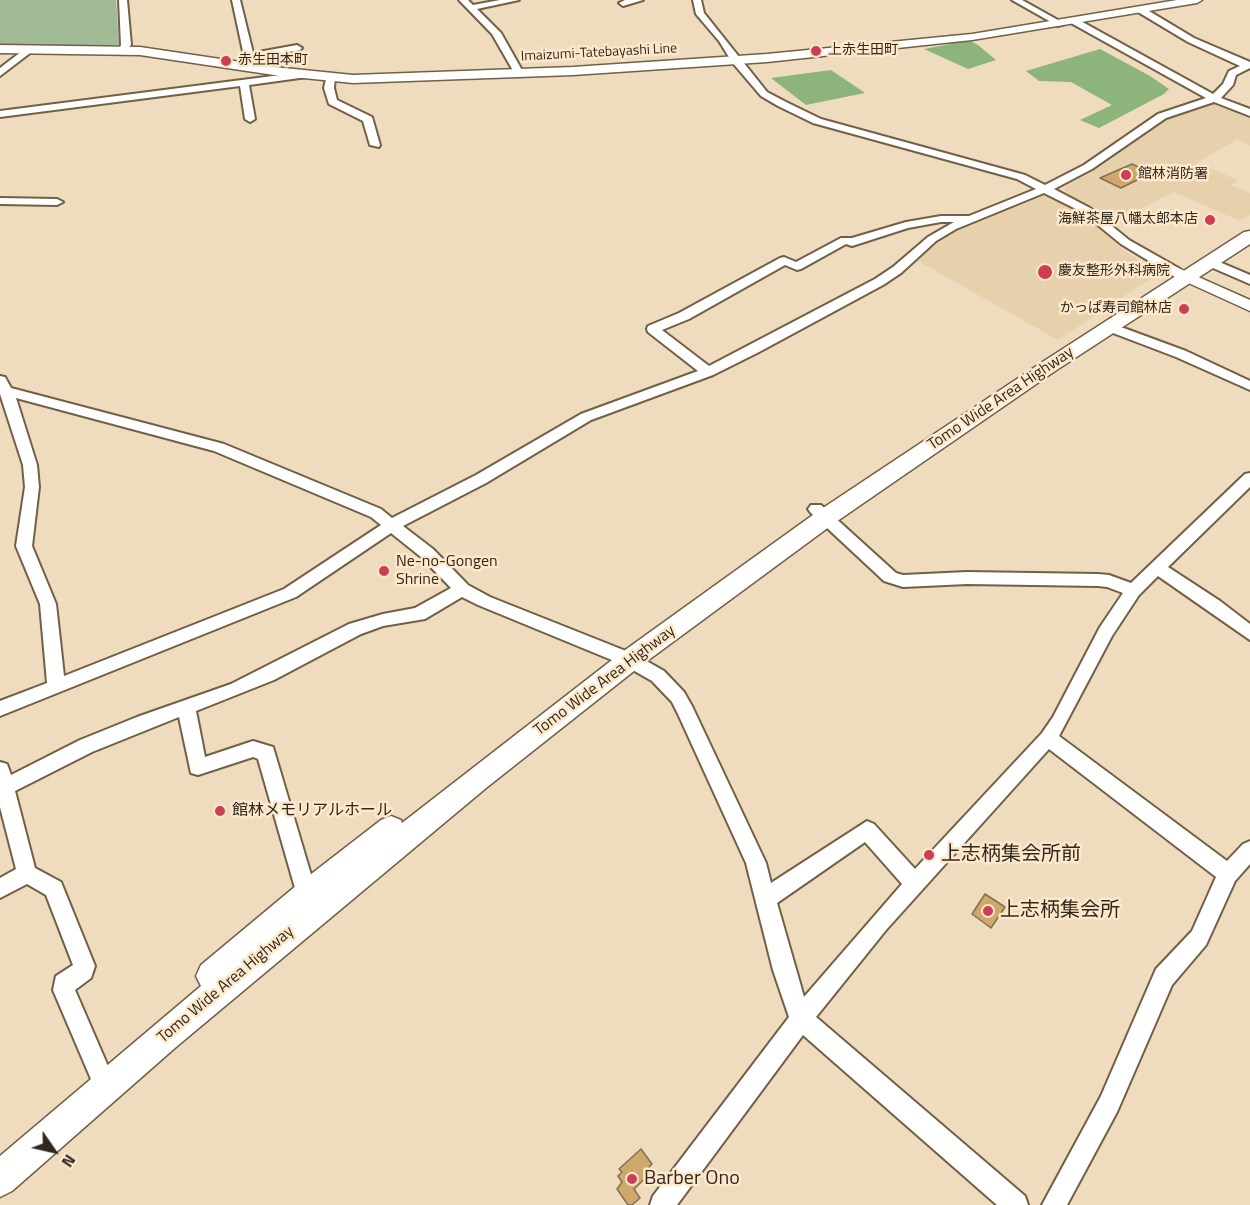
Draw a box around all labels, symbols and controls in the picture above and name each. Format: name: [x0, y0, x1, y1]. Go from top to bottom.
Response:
street label: Imaizumi-Tatebayashi Line: [520, 41, 678, 65]
place label: 上赤生田町: [828, 43, 898, 59]
marker: 上赤生田町: [809, 44, 823, 58]
place label: 赤生田本町: [238, 53, 308, 69]
marker: 赤生田本町: [219, 54, 233, 68]
place label: 館林消防署: [1138, 167, 1208, 183]
marker: 館林消防署: [1119, 168, 1133, 182]
place label: 海鮮茶屋八幡太郎本店: [1058, 212, 1198, 228]
marker: 海鮮茶屋八幡太郎本店: [1203, 213, 1217, 227]
marker: 慶友整形外科病院: [1036, 263, 1054, 281]
place label: 慶友整形外科病院: [1058, 264, 1170, 280]
place label: かっぱ寿司館林店: [1060, 301, 1172, 317]
marker: かっぱ寿司館林店: [1177, 302, 1191, 316]
street label: Tomo Wide Area Highway: [924, 343, 1078, 455]
place label: Ne-no-Gongen Shrine: [396, 552, 498, 590]
marker: Ne-no-Gongen Shrine: [377, 564, 391, 578]
street label: Tomo Wide Area Highway: [531, 622, 679, 740]
place label: 館林メモリアルホール: [232, 801, 392, 821]
marker: 館林メモリアルホール: [213, 804, 227, 818]
place label: 上志柄集会所前: [941, 843, 1081, 867]
marker: 上志柄集会所前: [922, 848, 936, 862]
place label: 上志柄集会所: [1000, 899, 1120, 923]
marker: 上志柄集会所: [981, 904, 995, 918]
street label: Tomo Wide Area Highway: [154, 922, 298, 1048]
north arrow: [24, 1121, 84, 1181]
text: N: [56, 1150, 82, 1172]
place label: Barber Ono: [644, 1167, 740, 1191]
marker: Barber Ono: [625, 1172, 639, 1186]

